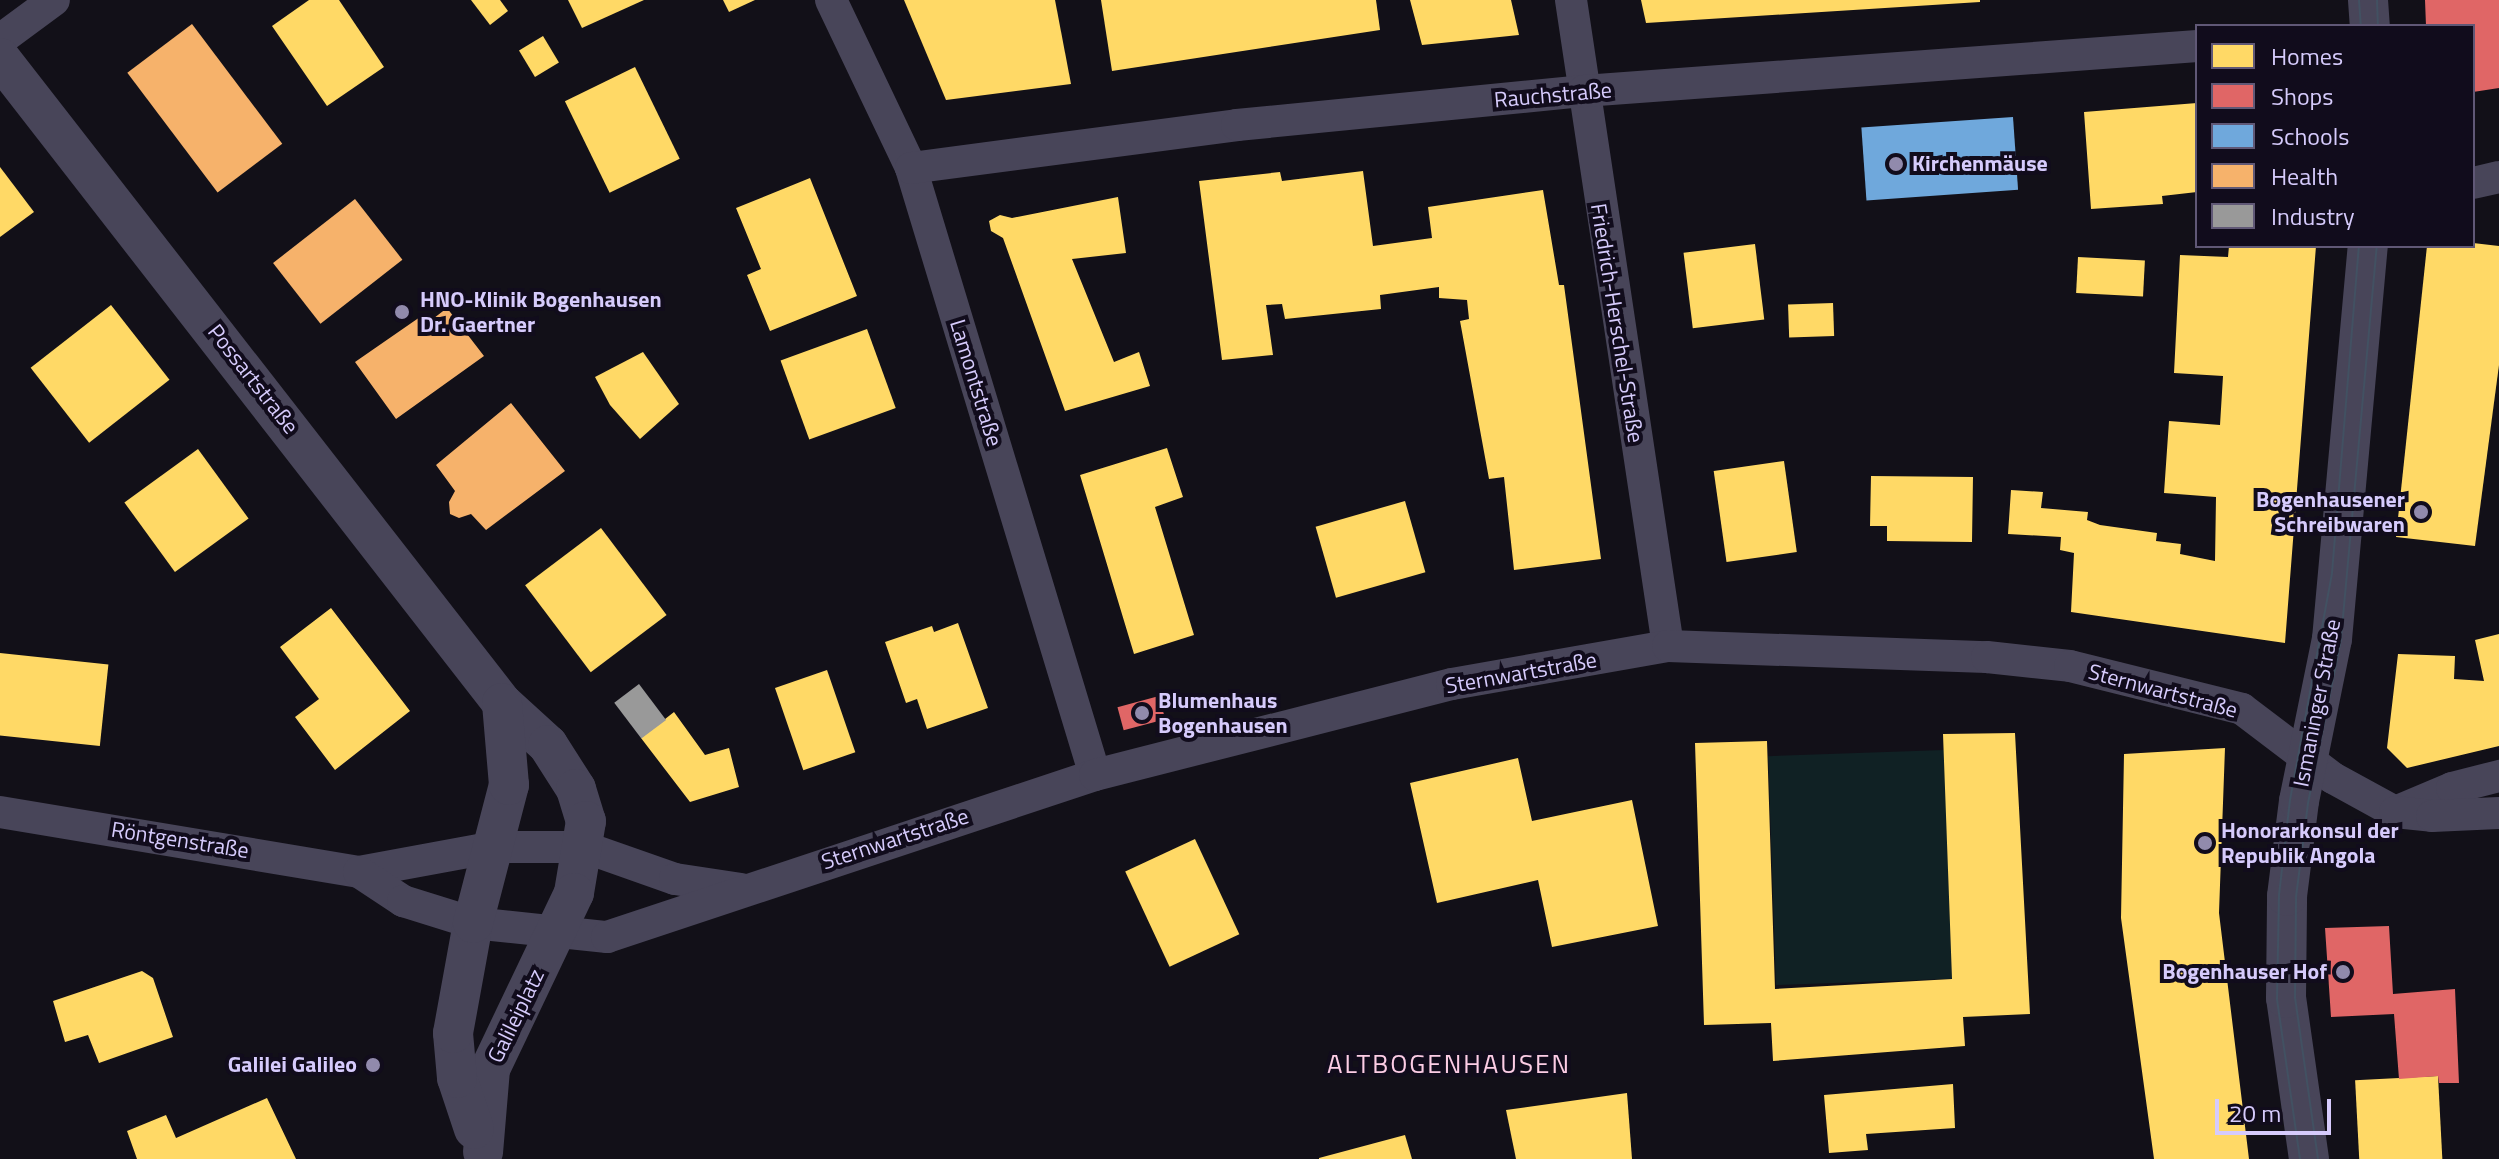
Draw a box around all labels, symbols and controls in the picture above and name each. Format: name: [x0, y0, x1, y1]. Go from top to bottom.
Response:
legend: [2195, 24, 2475, 248]
text: Homes: [2271, 38, 2343, 74]
street label: Rauchstraße: [1493, 77, 1613, 113]
text: Shops: [2271, 78, 2333, 114]
text: Schools: [2271, 118, 2349, 154]
place label: Kirchenmäuse: [1912, 151, 2048, 177]
marker: Kirchenmäuse: [1887, 155, 1905, 173]
text: Health: [2271, 158, 2338, 194]
text: Industry: [2271, 198, 2355, 234]
street label: Friedrich-Herschel-Straße: [1585, 201, 1649, 445]
place label: HNO-Klinik Bogenhausen Dr. Gaertner: [420, 286, 662, 338]
marker: HNO-Klinik Bogenhausen Dr. Gaertner: [391, 301, 413, 323]
street label: Lamontstraße: [944, 316, 1008, 450]
street label: Possartstraße: [202, 319, 304, 439]
place label: Bogenhausener Schreibwaren: [2256, 486, 2405, 538]
marker: Bogenhausener Schreibwaren: [2412, 503, 2430, 521]
street label: Ismaninger Straße: [2288, 617, 2346, 789]
street label: Sternwartstraße: [1443, 647, 1599, 699]
street label: Sternwartstraße: [2086, 658, 2240, 724]
place label: Blumenhaus Bogenhausen: [1158, 687, 1288, 738]
marker: Blumenhaus Bogenhausen: [1133, 704, 1151, 722]
street label: Sternwartstraße: [818, 803, 972, 875]
street label: Röntgenstraße: [109, 816, 251, 864]
place label: Honorarkonsul der Republik Angola: [2221, 817, 2399, 868]
marker: Honorarkonsul der Republik Angola: [2196, 834, 2214, 852]
place label: Bogenhauser Hof: [2162, 959, 2327, 985]
marker: Bogenhauser Hof: [2334, 963, 2352, 981]
street label: Galileiplatz: [482, 965, 550, 1067]
district label: ALTBOGENHAUSEN: [1327, 1048, 1571, 1080]
place label: Galilei Galileo: [228, 1052, 357, 1078]
marker: Galilei Galileo: [364, 1056, 382, 1074]
scale bar: [2219, 1083, 2335, 1133]
text: 20 m: [2229, 1095, 2281, 1131]

